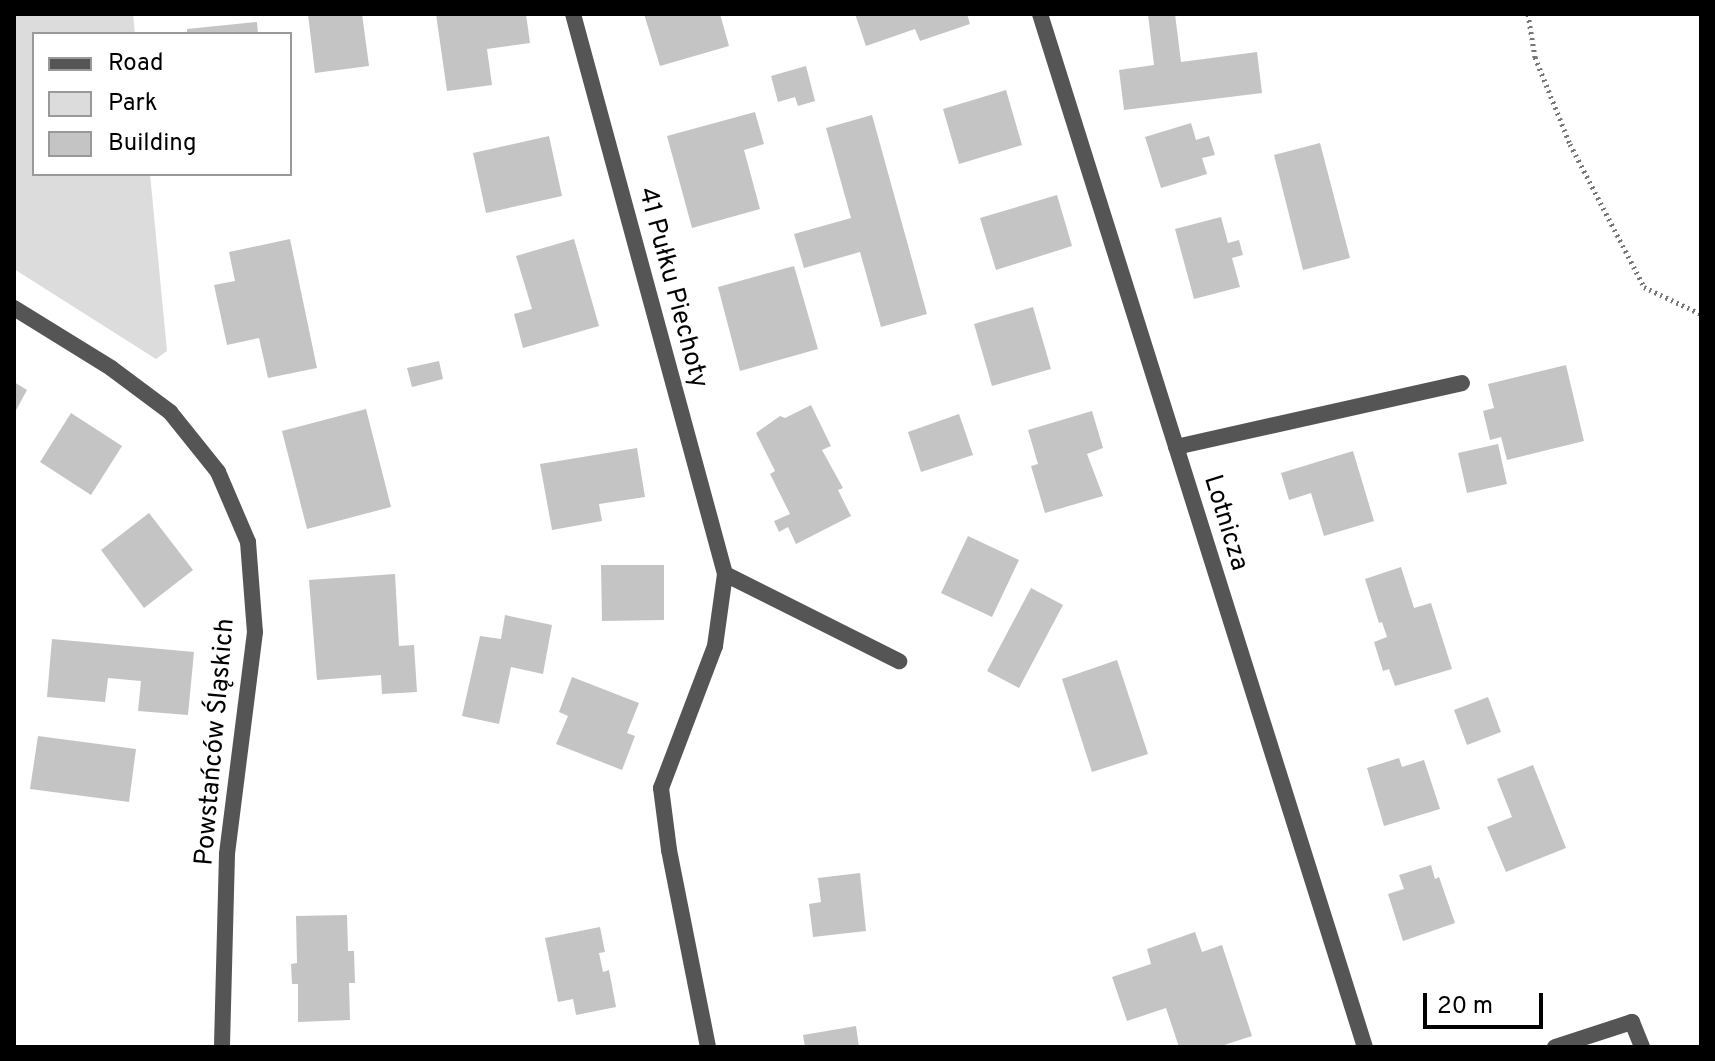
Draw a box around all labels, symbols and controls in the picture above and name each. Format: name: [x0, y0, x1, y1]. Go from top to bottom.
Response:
legend: [32, 32, 292, 176]
text: Road: [108, 49, 164, 79]
text: Park: [108, 89, 158, 119]
text: Building: [108, 129, 197, 159]
street label: 41 Pułku Piechoty: [630, 184, 714, 392]
street label: Lotnicza: [1196, 471, 1254, 575]
street label: Powstańców Śląskich: [190, 617, 242, 867]
scale bar: [1427, 977, 1547, 1027]
text: 20 m: [1437, 992, 1493, 1022]

